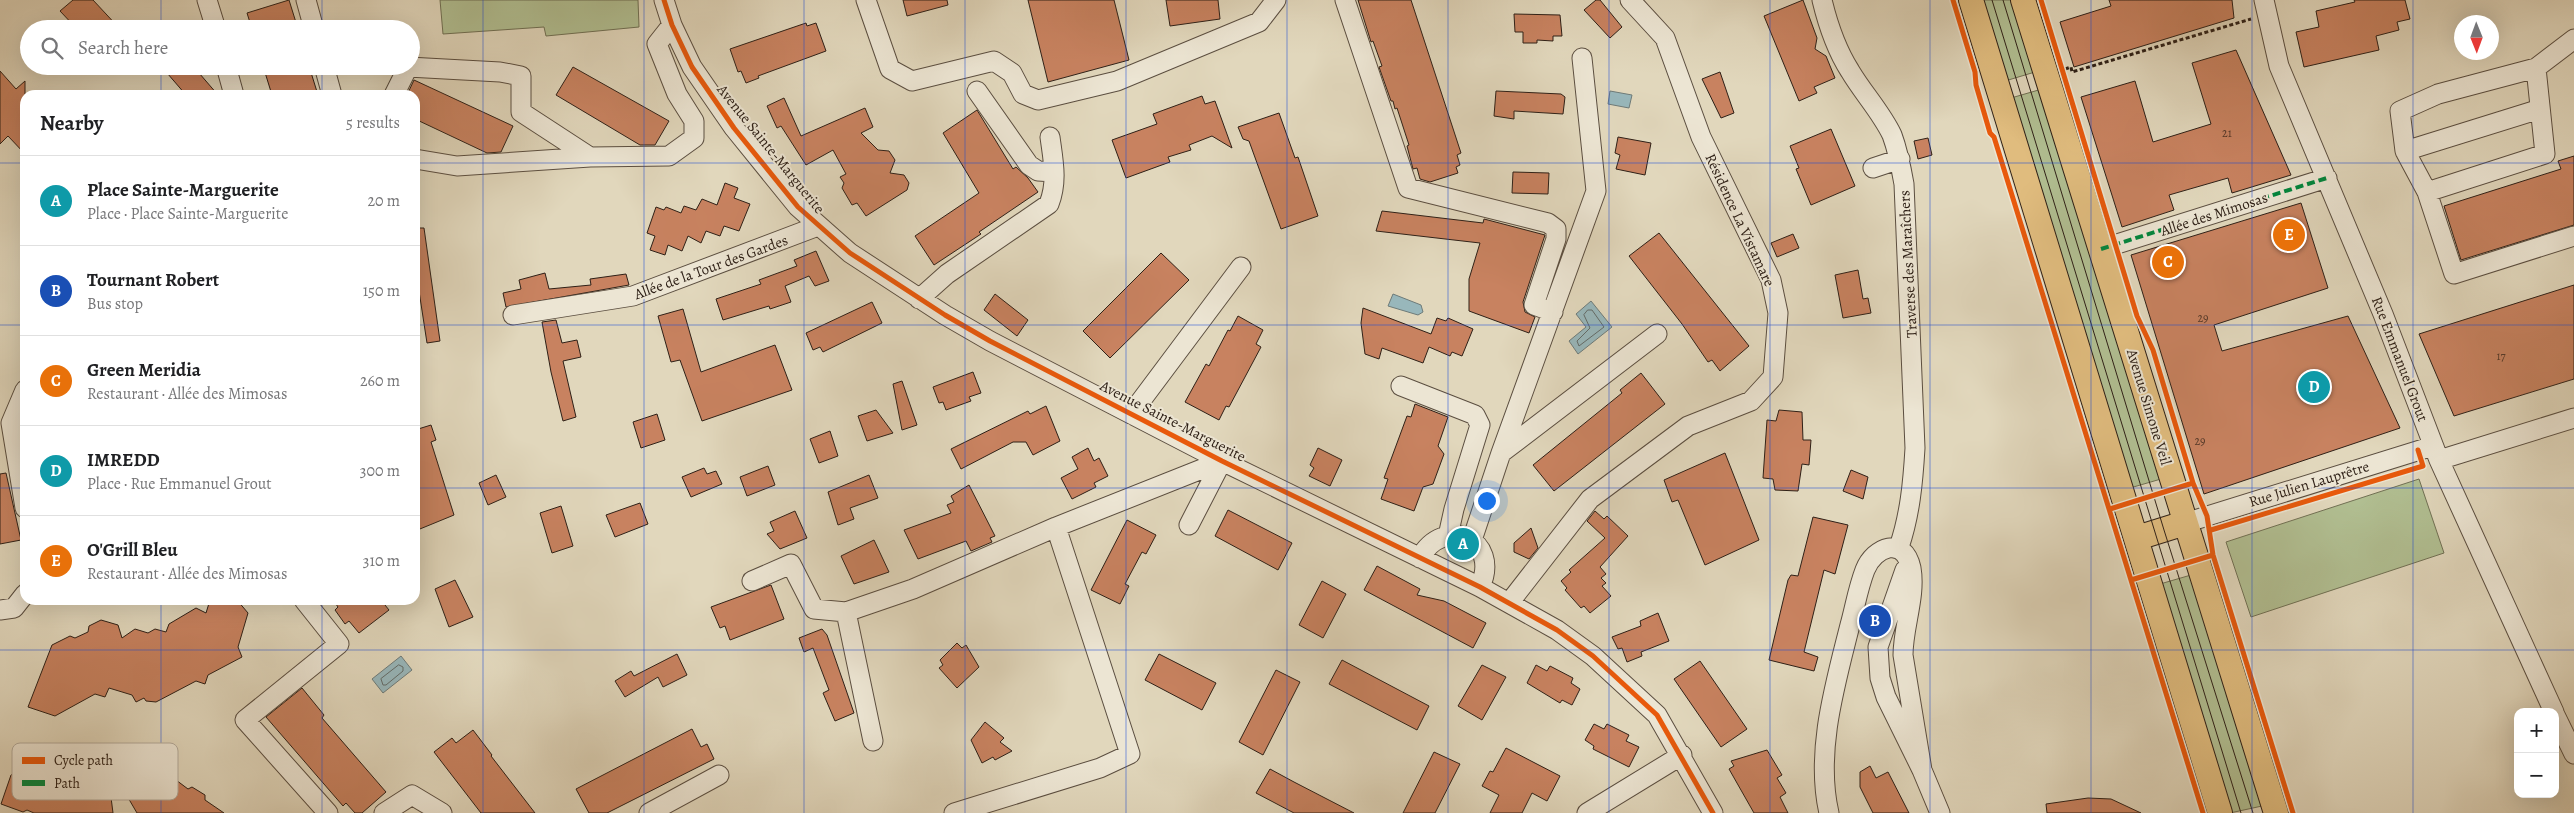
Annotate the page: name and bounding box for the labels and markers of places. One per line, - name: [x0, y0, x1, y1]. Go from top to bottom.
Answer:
- pin: E: [2273, 216, 2305, 254]
- pin: C: [2152, 243, 2184, 281]
- pin: D: [2298, 368, 2330, 406]
- pin: A: [1447, 525, 1479, 563]
- pin: B: [1859, 602, 1891, 640]

